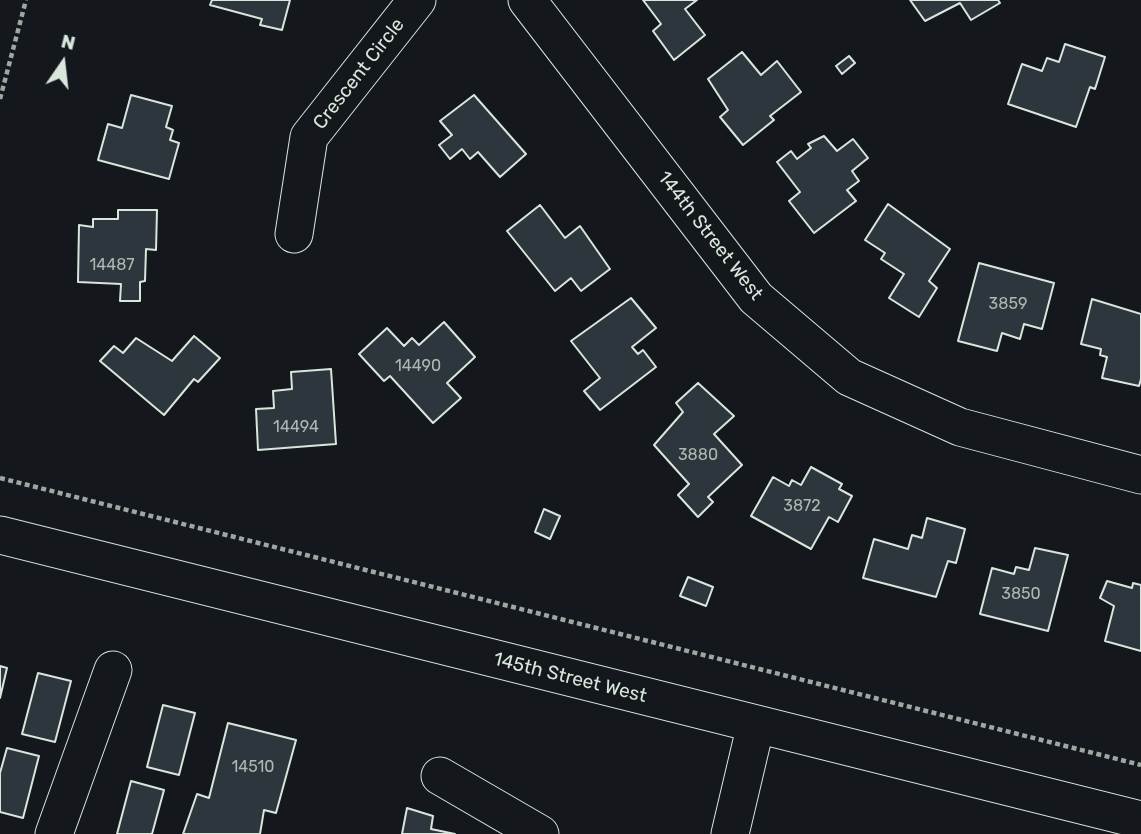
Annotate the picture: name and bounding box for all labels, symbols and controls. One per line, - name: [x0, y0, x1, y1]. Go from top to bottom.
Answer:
- street label: Crescent Circle: [309, 14, 409, 134]
- north arrow: [28, 28, 98, 98]
- text: N: [59, 29, 78, 55]
- street label: 144th Street West: [653, 167, 767, 305]
- house number: 14487: [89, 255, 135, 275]
- house number: 3859: [989, 294, 1027, 314]
- house number: 14490: [395, 356, 441, 376]
- house number: 14494: [273, 417, 319, 437]
- house number: 3880: [678, 445, 718, 465]
- house number: 3872: [783, 496, 821, 516]
- house number: 3850: [1001, 584, 1041, 604]
- street label: 145th Street West: [491, 648, 649, 708]
- house number: 14510: [231, 757, 275, 777]

